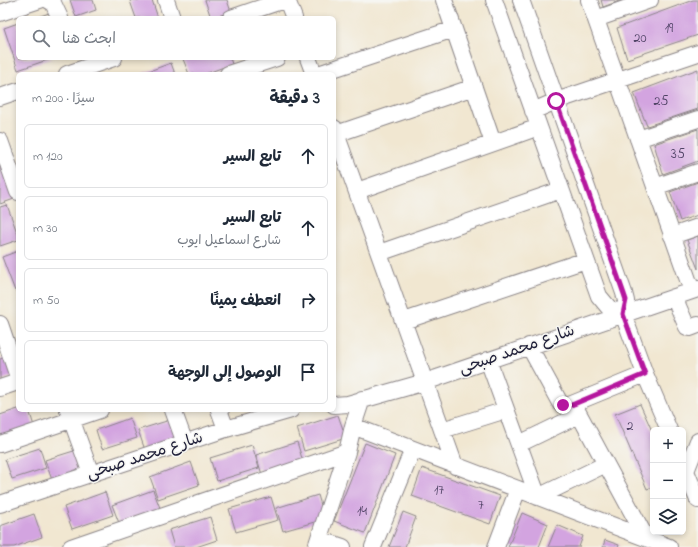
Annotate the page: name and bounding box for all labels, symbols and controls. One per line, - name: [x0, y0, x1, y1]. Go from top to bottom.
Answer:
- search box: [16, 16, 336, 60]
- house number: 19: [665, 18, 674, 39]
- icon: search: [30, 27, 52, 49]
- text: ابحث هنا: [62, 28, 116, 50]
- house number: 20: [633, 28, 647, 49]
- text: 3 دقيقة: [270, 86, 320, 111]
- text: سيرًا · 200 m: [32, 89, 95, 108]
- house number: 25: [654, 91, 668, 112]
- route start: [547, 92, 565, 110]
- house number: 35: [671, 144, 685, 165]
- icon: ahead: [297, 145, 319, 167]
- text: تابع السير: [224, 146, 281, 168]
- text: 120 m: [33, 147, 63, 166]
- text: تابع السير: [224, 207, 281, 229]
- icon: ahead: [297, 217, 319, 239]
- text: 30 m: [33, 219, 57, 238]
- text: شارع اسماعيل ايوب: [177, 231, 281, 250]
- icon: right: [297, 289, 319, 311]
- text: انعطف يمينًا: [210, 290, 281, 312]
- text: 50 m: [33, 291, 59, 310]
- street label: شارع محمد صبحى: [456, 319, 578, 381]
- icon: arrive: [297, 361, 319, 383]
- text: الوصول إلى الوجهة: [168, 362, 281, 384]
- route end: [554, 396, 572, 414]
- house number: 2: [627, 416, 634, 437]
- street label: شارع محمد صبحى: [84, 426, 206, 486]
- map controls: [650, 427, 686, 535]
- button: +: [650, 427, 686, 463]
- button: −: [650, 463, 686, 499]
- house number: 17: [434, 480, 444, 501]
- house number: 7: [478, 495, 484, 516]
- button: layers: [650, 499, 686, 535]
- house number: 14: [357, 501, 367, 522]

